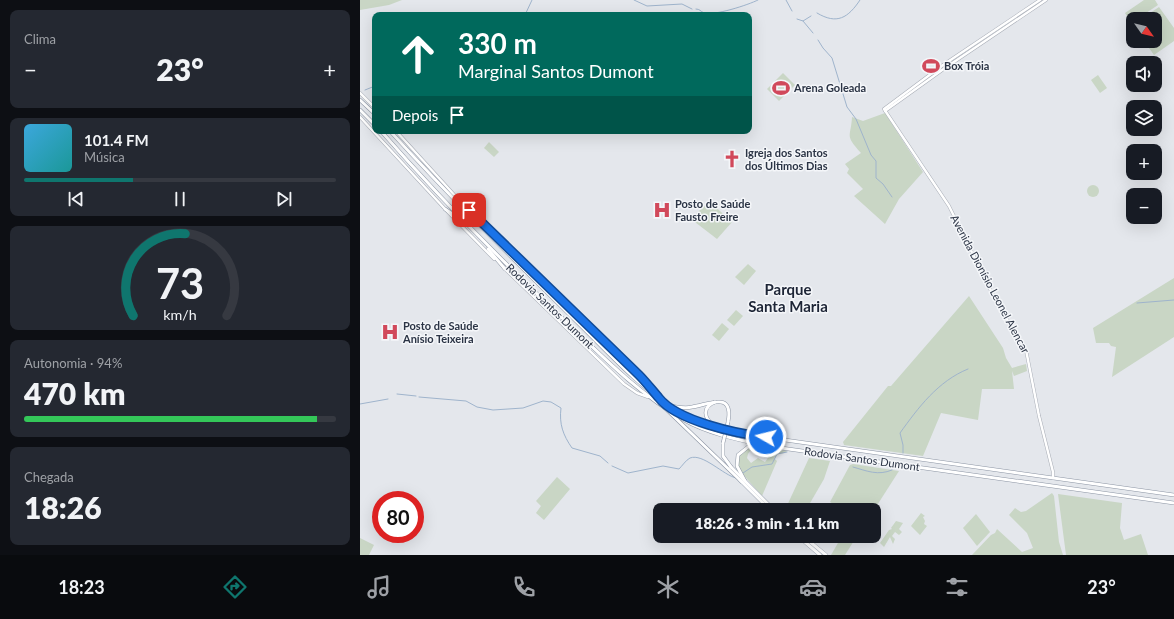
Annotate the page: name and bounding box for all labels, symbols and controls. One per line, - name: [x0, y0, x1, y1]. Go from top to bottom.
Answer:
- north arrow: [1126, 12, 1162, 48]
- map controls: [1126, 12, 1162, 224]
- text: 330 m: [458, 26, 537, 60]
- icon: ahead: [392, 28, 444, 80]
- text: Clima: [24, 31, 56, 47]
- text: 23°: [156, 51, 204, 87]
- text: −: [24, 56, 37, 83]
- text: +: [323, 56, 336, 83]
- sports icon: Box Tróia: [921, 56, 941, 76]
- button: sound: [1126, 56, 1162, 92]
- place label: Box Tróia: [944, 59, 989, 72]
- text: Marginal Santos Dumont: [458, 60, 654, 82]
- sports icon: Arena Goleada: [771, 78, 791, 98]
- place label: Arena Goleada: [793, 81, 866, 94]
- button: layers: [1126, 100, 1162, 136]
- icon: arrive: [446, 104, 468, 126]
- text: Depois: [392, 106, 438, 124]
- text: 101.4 FM: [84, 131, 149, 149]
- button: +: [1126, 144, 1162, 180]
- place label: Igreja dos Santos dos Últimos Dias: [745, 146, 828, 172]
- text: Música: [84, 149, 125, 165]
- church icon: Igreja dos Santos dos Últimos Dias: [722, 149, 742, 169]
- icon: previous: [65, 188, 87, 210]
- icon: pause: [169, 188, 191, 210]
- icon: next: [273, 188, 295, 210]
- button: −: [1126, 188, 1162, 224]
- pin: [452, 193, 486, 227]
- place label: Posto de Saúde Fausto Freire: [675, 197, 751, 223]
- icon: arrive: [458, 199, 480, 221]
- hospital icon: Posto de Saúde Fausto Freire: [652, 200, 672, 220]
- street label: Avenida Dionísio Leonel Alencar: [948, 212, 1033, 355]
- text: 73: [156, 257, 204, 307]
- street label: Rodovia Santos Dumont: [504, 261, 597, 351]
- district label: Parque Santa Maria: [748, 280, 828, 315]
- text: km/h: [163, 305, 197, 322]
- place label: Posto de Saúde Anísio Teixeira: [402, 319, 479, 345]
- hospital icon: Posto de Saúde Anísio Teixeira: [380, 322, 400, 342]
- text: Autonomia · 94%: [24, 355, 122, 371]
- text: 470 km: [24, 375, 125, 411]
- position arrow: [745, 416, 787, 458]
- street label: Rodovia Santos Dumont: [803, 444, 921, 473]
- text: Chegada: [24, 469, 74, 485]
- text: 18:26: [24, 489, 102, 525]
- speed limit sign: 80: [372, 491, 424, 543]
- text: 18:26 · 3 min · 1.1 km: [695, 514, 839, 532]
- icon: directions: [221, 573, 249, 601]
- icon: music: [365, 573, 393, 601]
- icon: phone: [510, 573, 538, 601]
- icon: climate: [654, 573, 682, 601]
- icon: car: [799, 573, 827, 601]
- icon: filters: [943, 573, 971, 601]
- text: 18:23: [58, 576, 105, 598]
- text: 23°: [1087, 576, 1116, 598]

